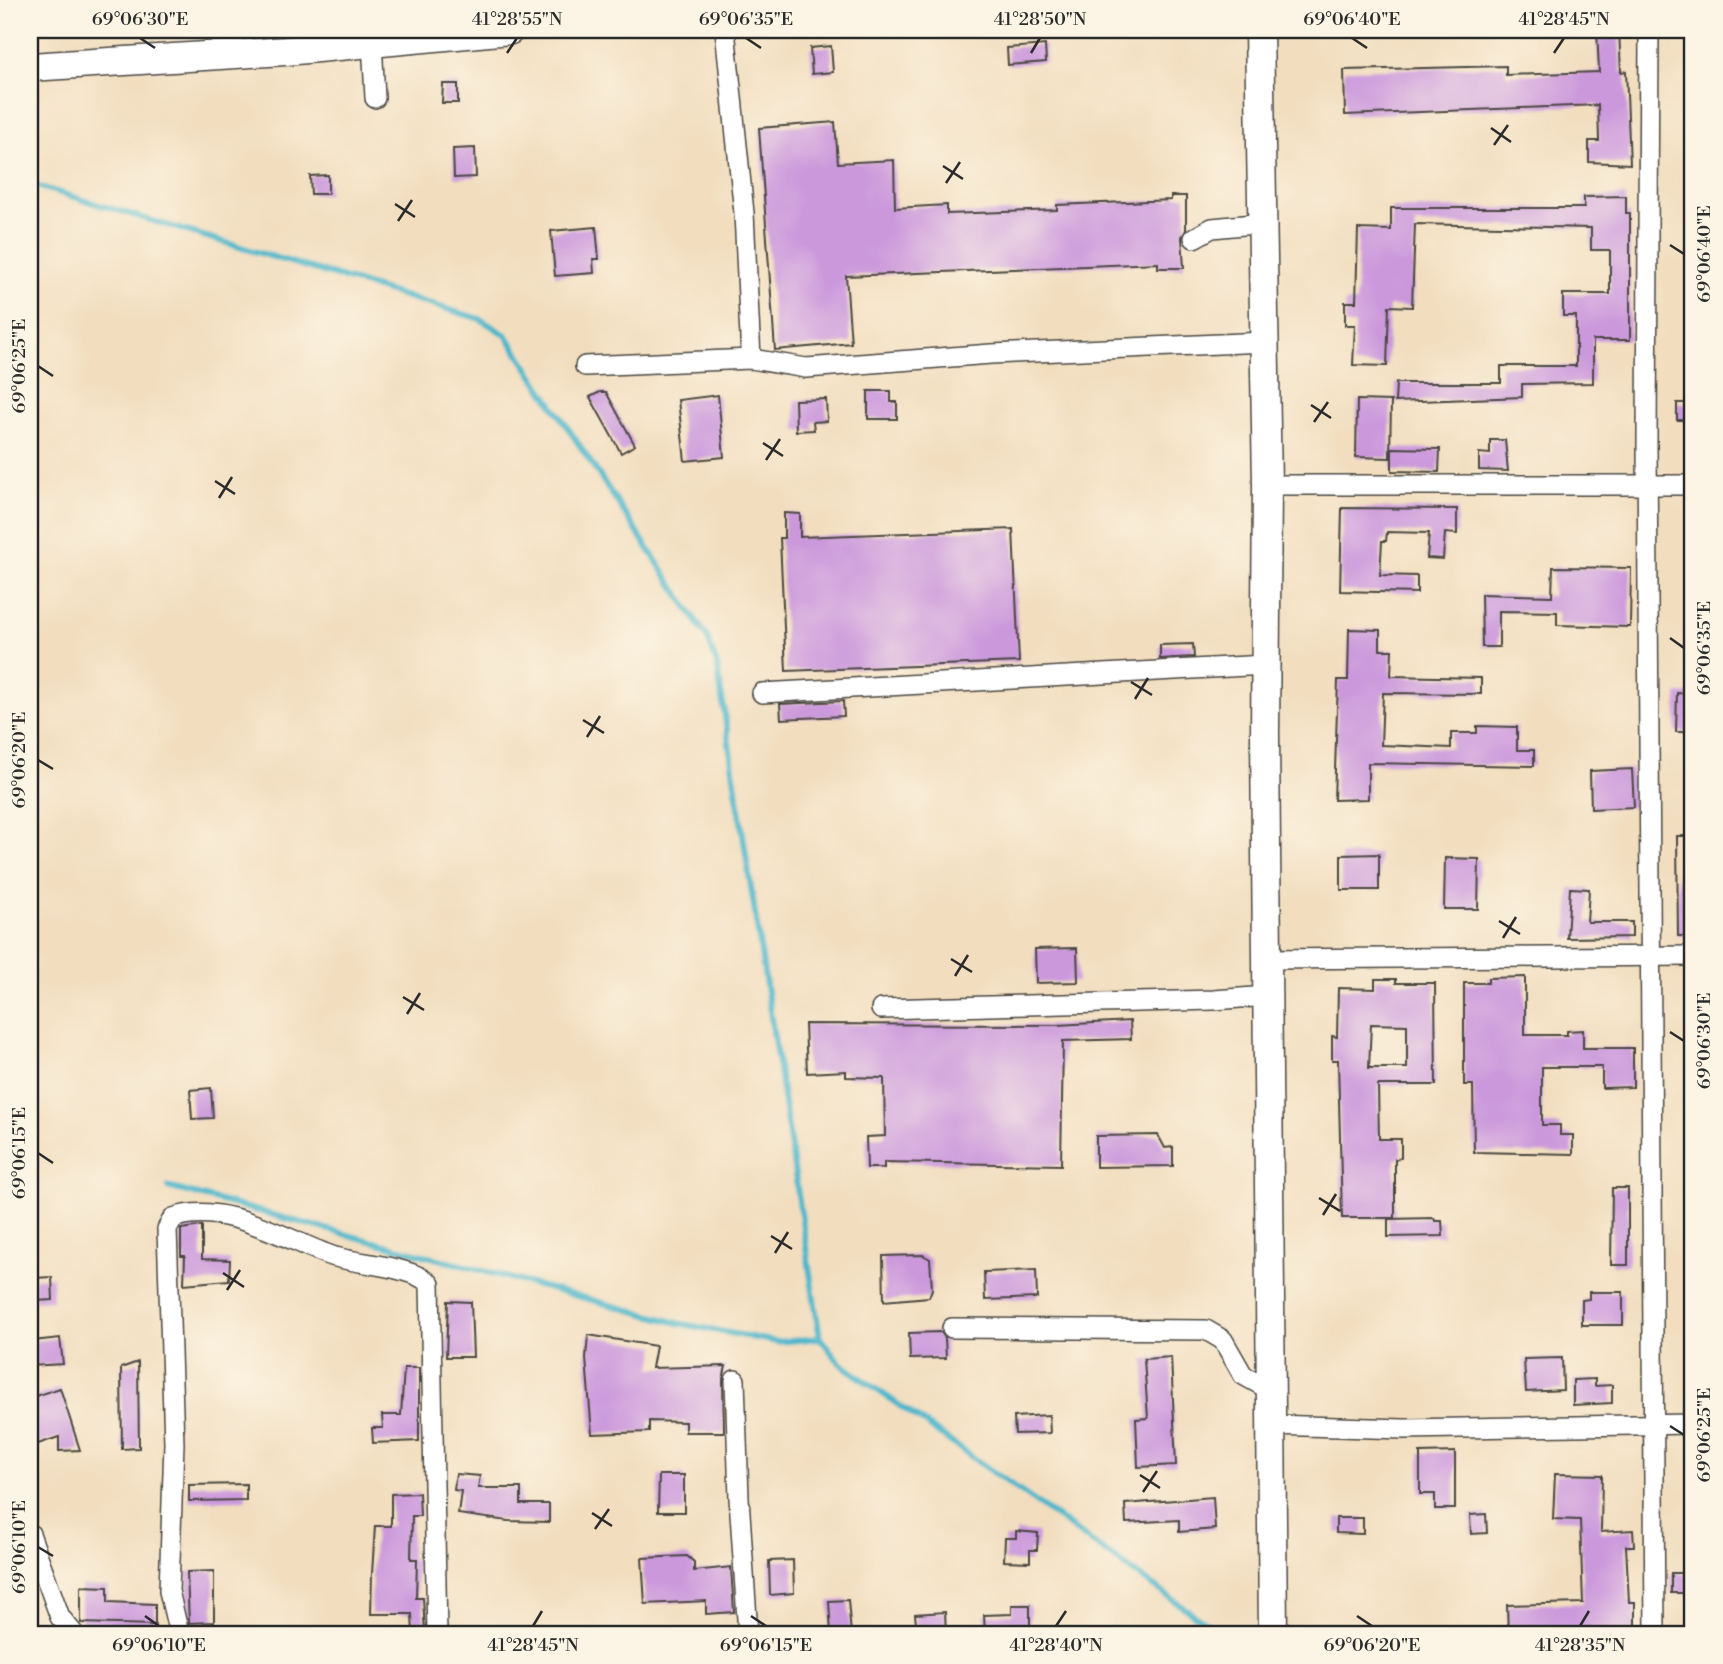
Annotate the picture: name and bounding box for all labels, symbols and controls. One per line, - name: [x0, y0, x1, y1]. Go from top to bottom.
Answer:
- text: 69°06'30"E: [92, 8, 188, 31]
- text: 41°28'55"N: [472, 8, 563, 31]
- text: 69°06'35"E: [699, 8, 793, 31]
- text: 41°28'50"N: [994, 8, 1087, 31]
- text: 69°06'40"E: [1303, 8, 1401, 31]
- text: 41°28'45"N: [1518, 8, 1610, 31]
- text: 69°06'40"E: [1693, 205, 1716, 303]
- text: 69°06'25"E: [8, 319, 31, 413]
- text: 69°06'35"E: [1693, 601, 1716, 695]
- text: 69°06'20"E: [8, 712, 31, 808]
- text: 69°06'30"E: [1693, 993, 1716, 1089]
- text: 69°06'15"E: [8, 1107, 31, 1199]
- text: 69°06'25"E: [1693, 1388, 1716, 1482]
- text: 69°06'10"E: [8, 1500, 31, 1594]
- text: 69°06'10"E: [112, 1634, 206, 1657]
- text: 41°28'45"N: [487, 1634, 579, 1657]
- text: 69°06'15"E: [720, 1634, 812, 1657]
- text: 41°28'40"N: [1009, 1634, 1103, 1657]
- text: 69°06'20"E: [1324, 1634, 1420, 1657]
- text: 41°28'35"N: [1535, 1634, 1626, 1657]

